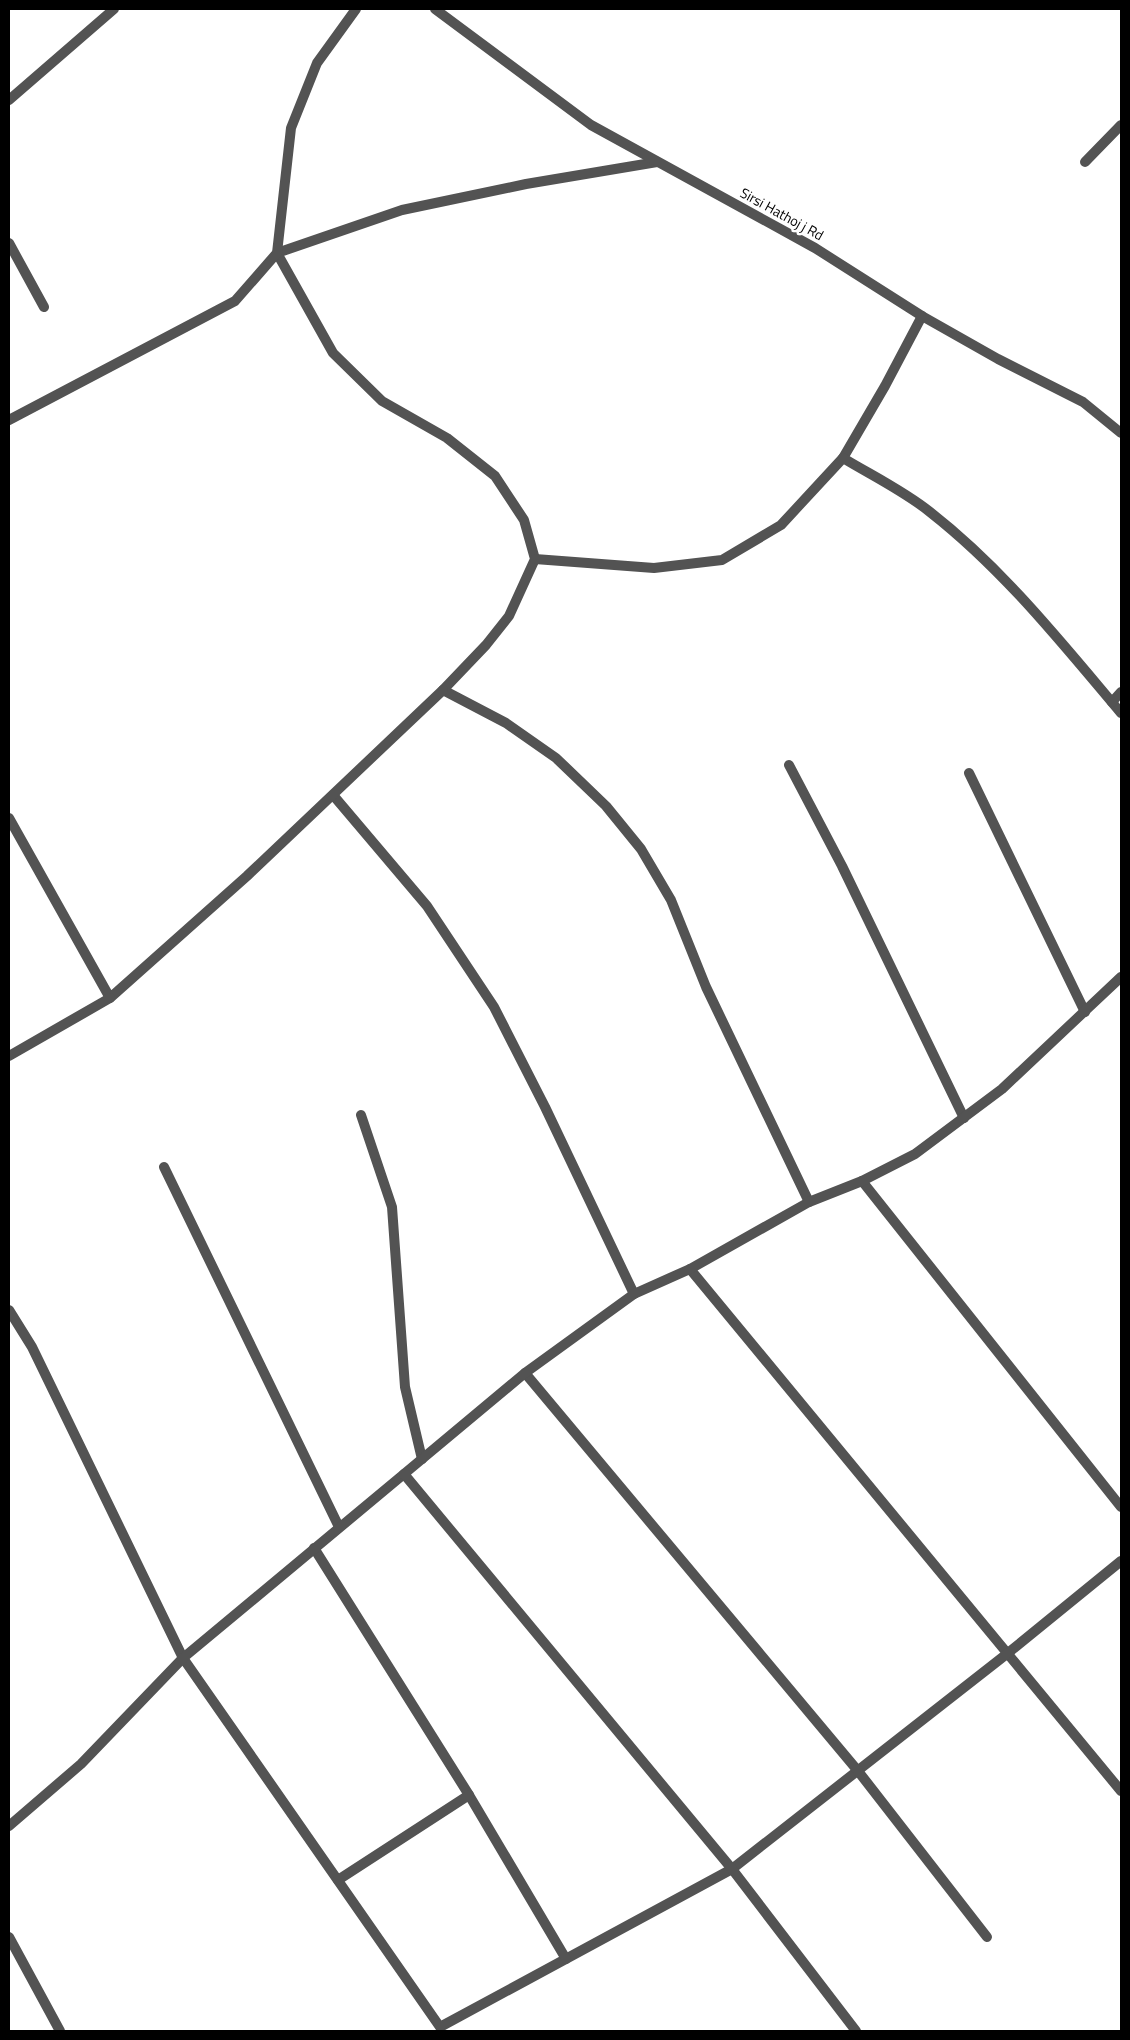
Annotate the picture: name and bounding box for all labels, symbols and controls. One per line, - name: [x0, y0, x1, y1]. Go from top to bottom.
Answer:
- street label: Sirsi Hathoj j Rd: [737, 182, 828, 245]

